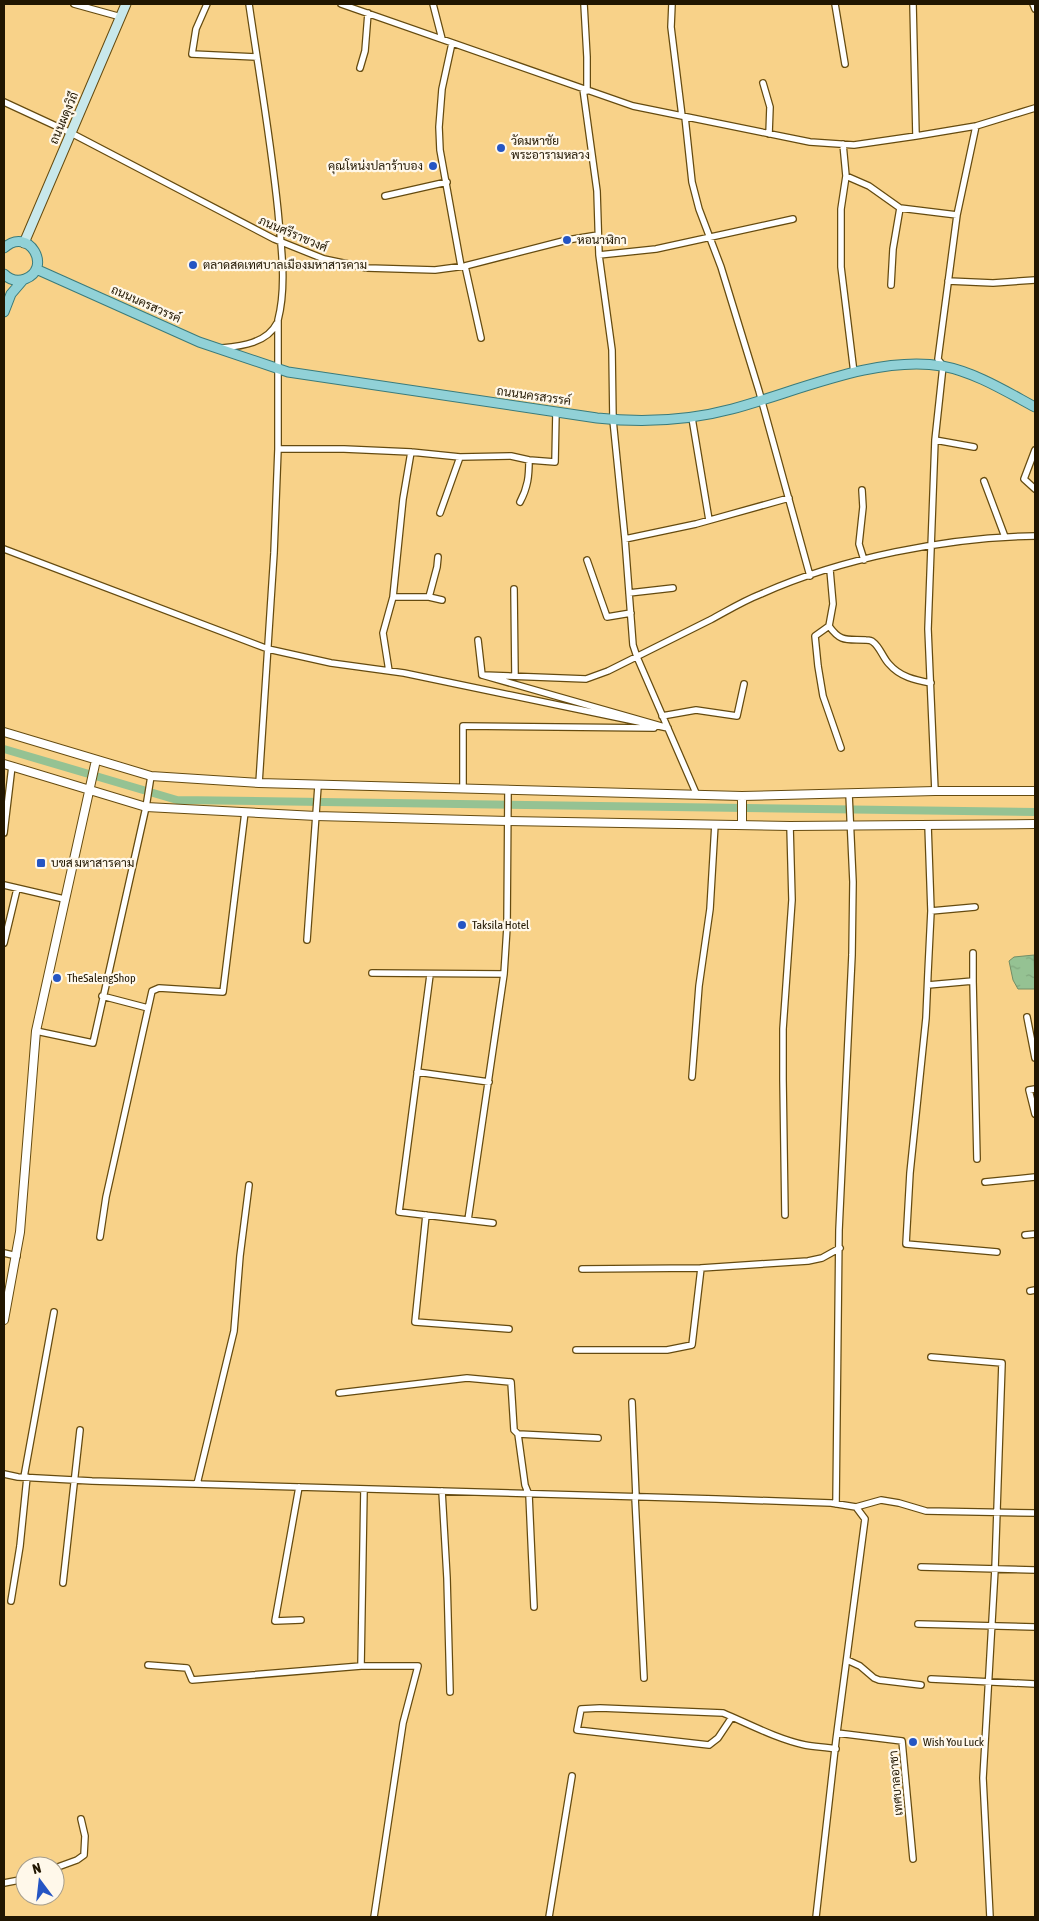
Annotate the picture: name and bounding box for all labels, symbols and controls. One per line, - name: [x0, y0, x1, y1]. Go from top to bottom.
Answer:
- street label: ถนนผดุงวิถี: [46, 89, 83, 147]
- place label: วัดมหาชัย พระอารามหลวง: [511, 134, 590, 162]
- marker: วัดมหาชัย พระอารามหลวง: [495, 142, 507, 154]
- place label: คุณโหน่งปลาร้าบอง: [328, 158, 423, 175]
- marker: คุณโหน่งปลาร้าบอง: [427, 160, 439, 172]
- street label: ภนนศรีราชวงศ์: [256, 212, 330, 255]
- place label: หอนาฬิกา: [577, 233, 627, 247]
- marker: หอนาฬิกา: [561, 234, 573, 246]
- place label: ตลาดสดเทศบาลเมืองมหาสารคาม: [203, 258, 367, 272]
- marker: ตลาดสดเทศบาลเมืองมหาสารคาม: [187, 259, 199, 271]
- street label: ถนนนครสวรรค์: [109, 281, 183, 326]
- street label: ถนนนครสวรรค์: [496, 383, 572, 408]
- place label: บขส มหาสารคาม: [51, 856, 134, 870]
- marker: บขส มหาสารคาม: [35, 857, 47, 869]
- place label: Taksila Hotel: [472, 918, 530, 932]
- marker: Taksila Hotel: [456, 919, 468, 931]
- place label: TheSalengShop: [67, 971, 136, 985]
- marker: TheSalengShop: [51, 972, 63, 984]
- place label: Wish You Luck: [923, 1735, 985, 1749]
- marker: Wish You Luck: [907, 1736, 919, 1748]
- street label: เทศบาลอาชา: [886, 1750, 906, 1816]
- north arrow: [15, 1856, 65, 1906]
- text: N: [31, 1860, 43, 1877]

